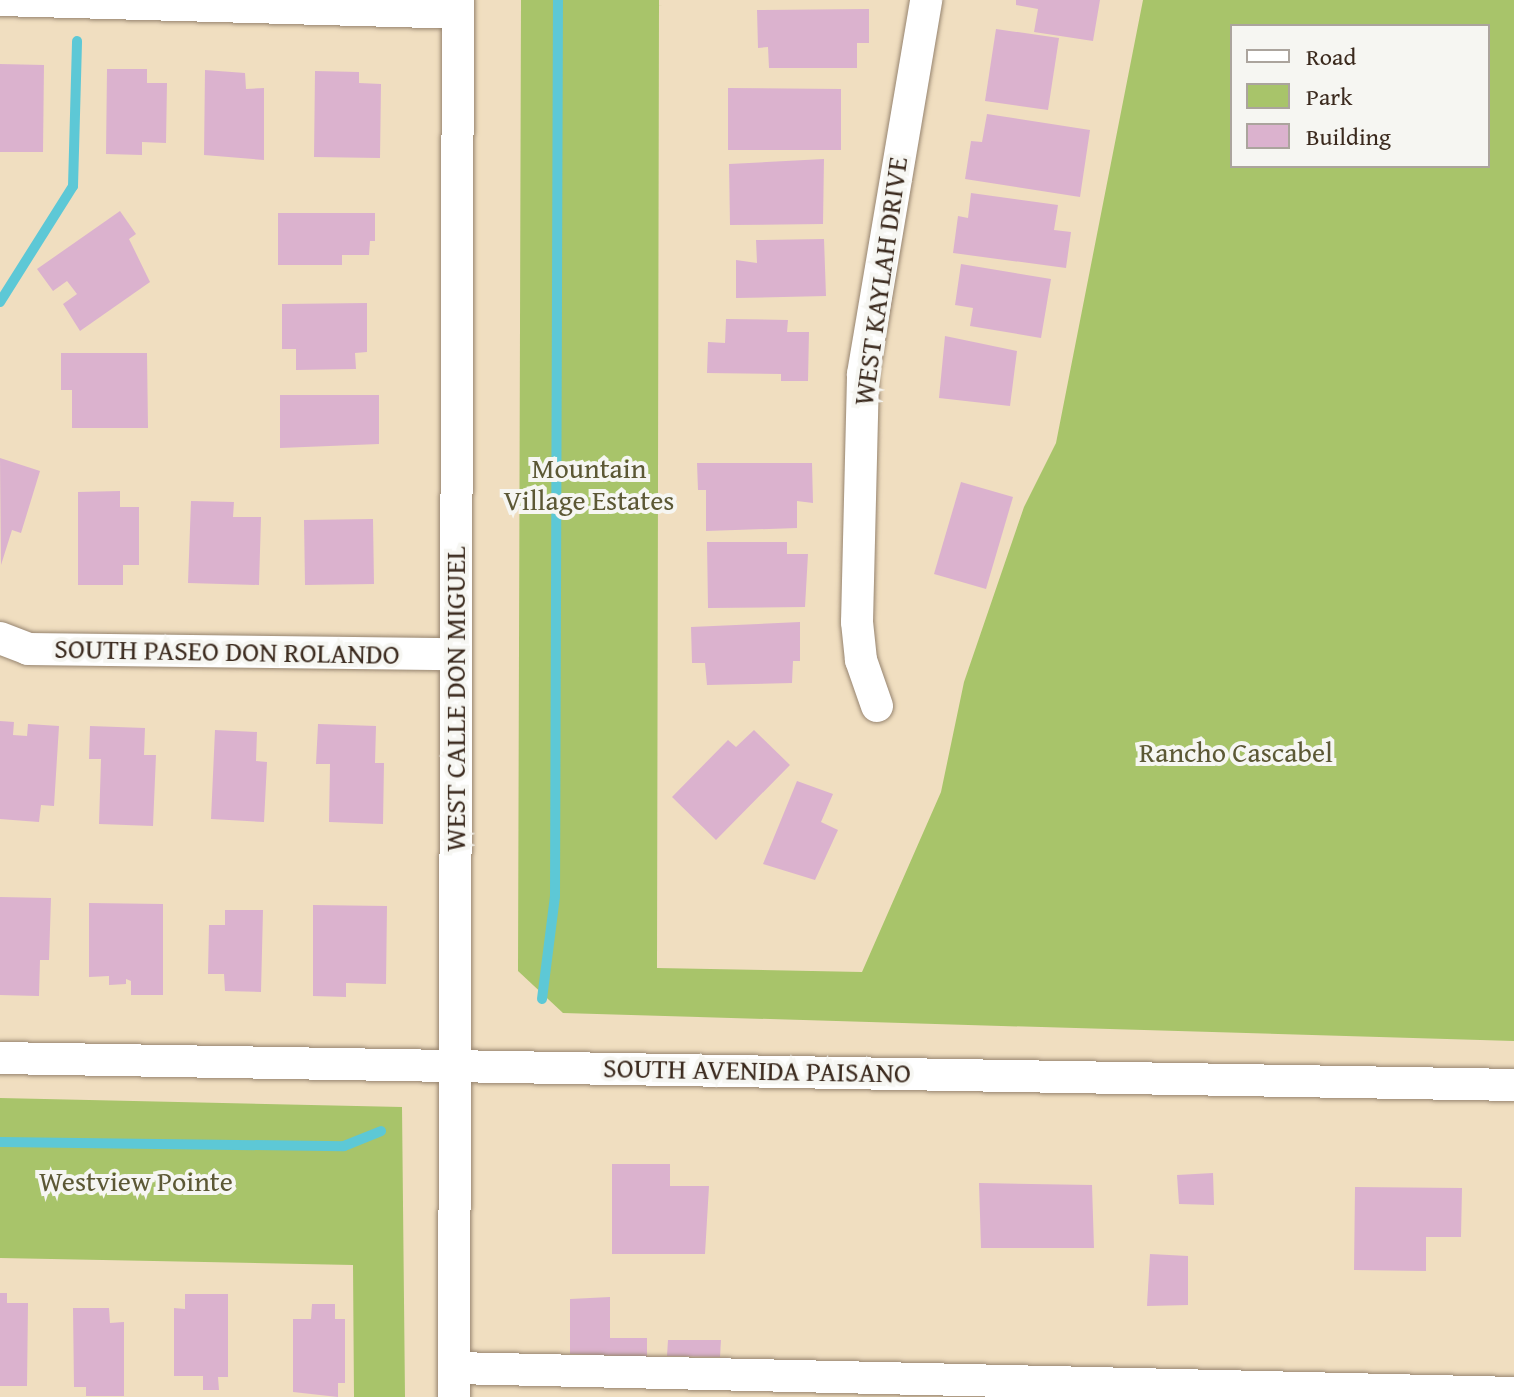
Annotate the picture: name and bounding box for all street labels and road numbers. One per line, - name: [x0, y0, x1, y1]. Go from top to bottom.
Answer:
- street label: WEST KAYLAH DRIVE: [846, 154, 914, 408]
- street label: WEST CALLE DON MIGUEL: [438, 546, 472, 852]
- street label: SOUTH PASEO DON ROLANDO: [54, 631, 400, 671]
- street label: SOUTH AVENIDA PAISANO: [603, 1051, 911, 1089]

